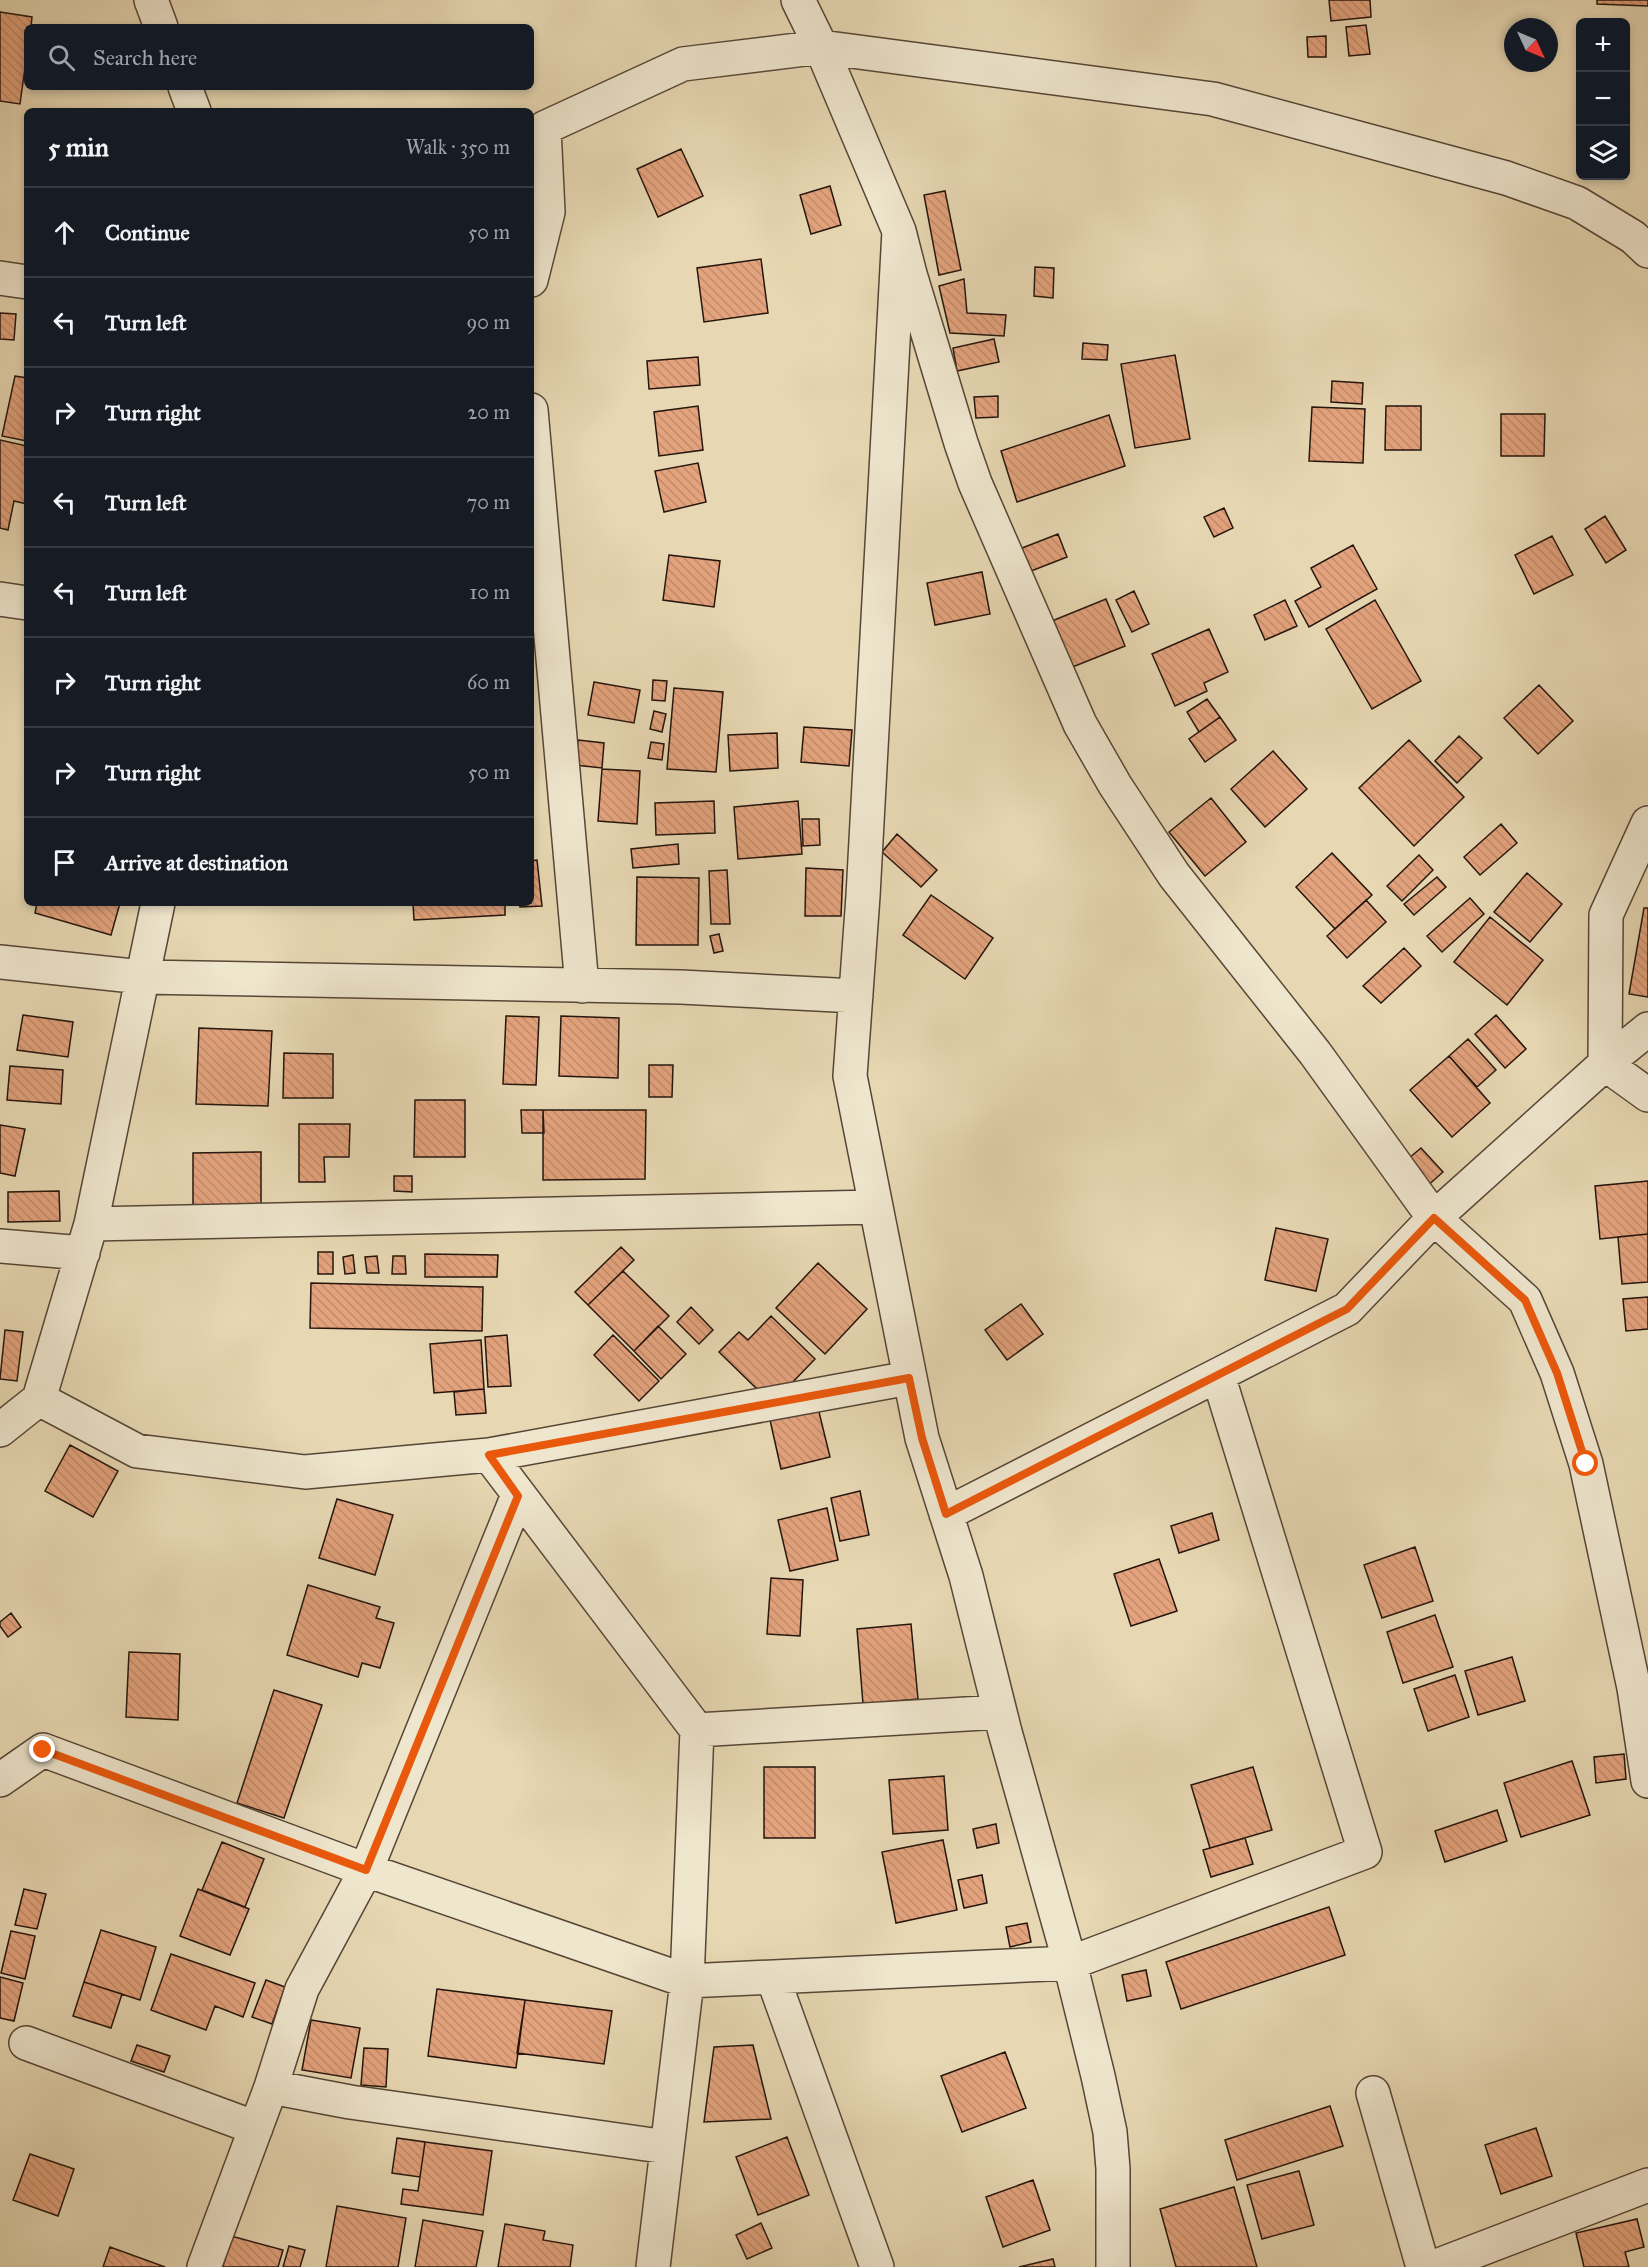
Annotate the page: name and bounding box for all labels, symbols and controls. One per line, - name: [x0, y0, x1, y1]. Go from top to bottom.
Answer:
- north arrow: [1504, 18, 1558, 72]
- map controls: [1576, 18, 1630, 180]
- button: +: [1576, 18, 1630, 72]
- search box: [24, 24, 534, 90]
- icon: search: [45, 41, 78, 74]
- text: Search here: [93, 44, 197, 71]
- button: −: [1576, 72, 1630, 126]
- button: layers: [1576, 126, 1630, 180]
- text: 5 min: [48, 131, 109, 163]
- text: Walk · 350 m: [406, 135, 510, 159]
- icon: ahead: [48, 216, 81, 249]
- text: Continue: [105, 219, 190, 246]
- text: 50 m: [468, 220, 510, 244]
- icon: left: [48, 306, 81, 339]
- text: Turn left: [105, 309, 187, 336]
- text: 90 m: [467, 310, 510, 334]
- icon: right: [48, 396, 81, 429]
- text: Turn right: [105, 399, 201, 426]
- text: 20 m: [467, 400, 510, 424]
- icon: left: [48, 486, 81, 519]
- text: Turn left: [105, 489, 187, 516]
- text: 70 m: [467, 490, 510, 514]
- icon: left: [48, 576, 81, 609]
- text: Turn left: [105, 579, 187, 606]
- text: 10 m: [469, 580, 510, 604]
- icon: right: [48, 666, 81, 699]
- text: Turn right: [105, 669, 201, 696]
- text: 60 m: [467, 670, 510, 694]
- icon: right: [48, 756, 81, 789]
- text: Turn right: [105, 759, 201, 786]
- text: 50 m: [468, 760, 510, 784]
- icon: arrive: [48, 846, 81, 879]
- text: Arrive at destination: [105, 849, 288, 876]
- route start: [1572, 1450, 1598, 1476]
- route end: [29, 1736, 55, 1762]

